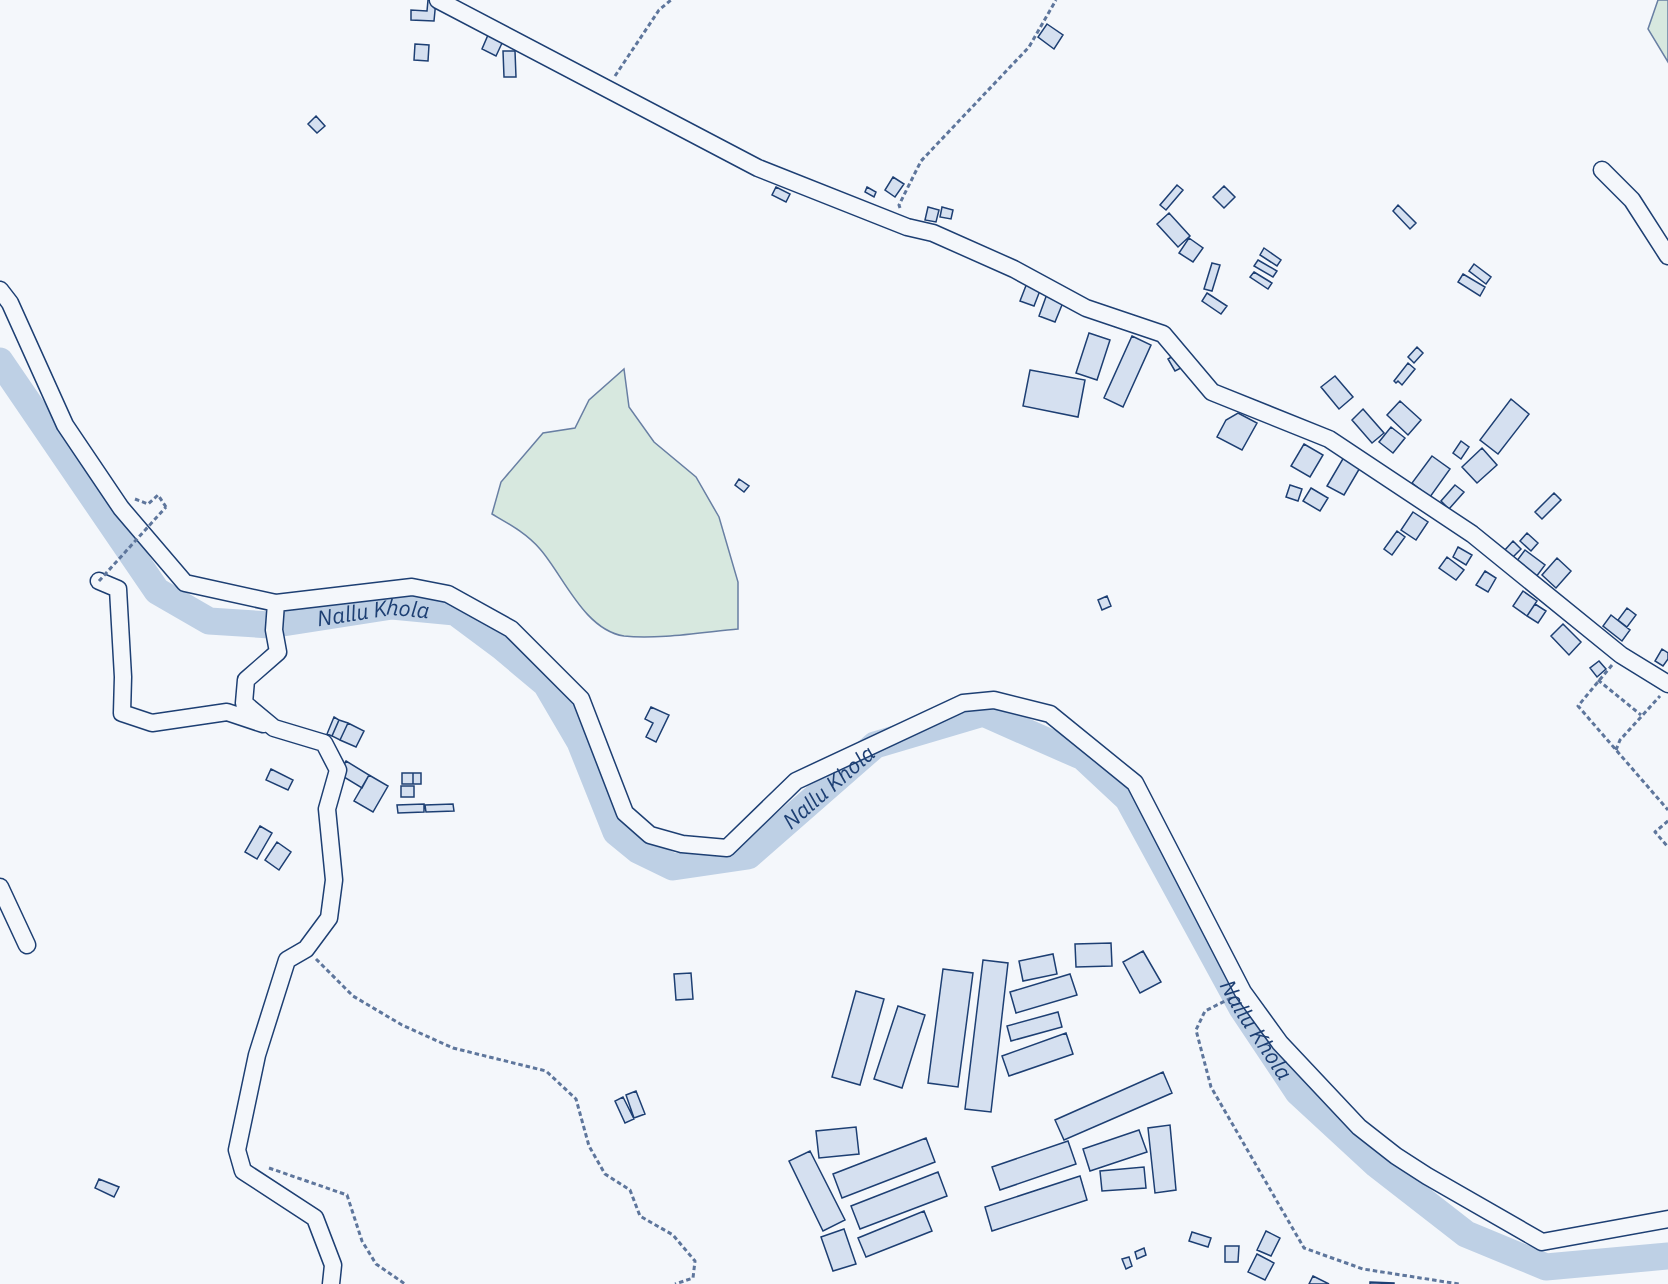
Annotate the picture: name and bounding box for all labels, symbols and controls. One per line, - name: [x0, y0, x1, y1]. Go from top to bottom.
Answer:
- water label: Nallu Khola: [315, 591, 431, 632]
- water label: Nallu Khola: [776, 738, 880, 834]
- water label: Nallu Khola: [1215, 974, 1300, 1085]

